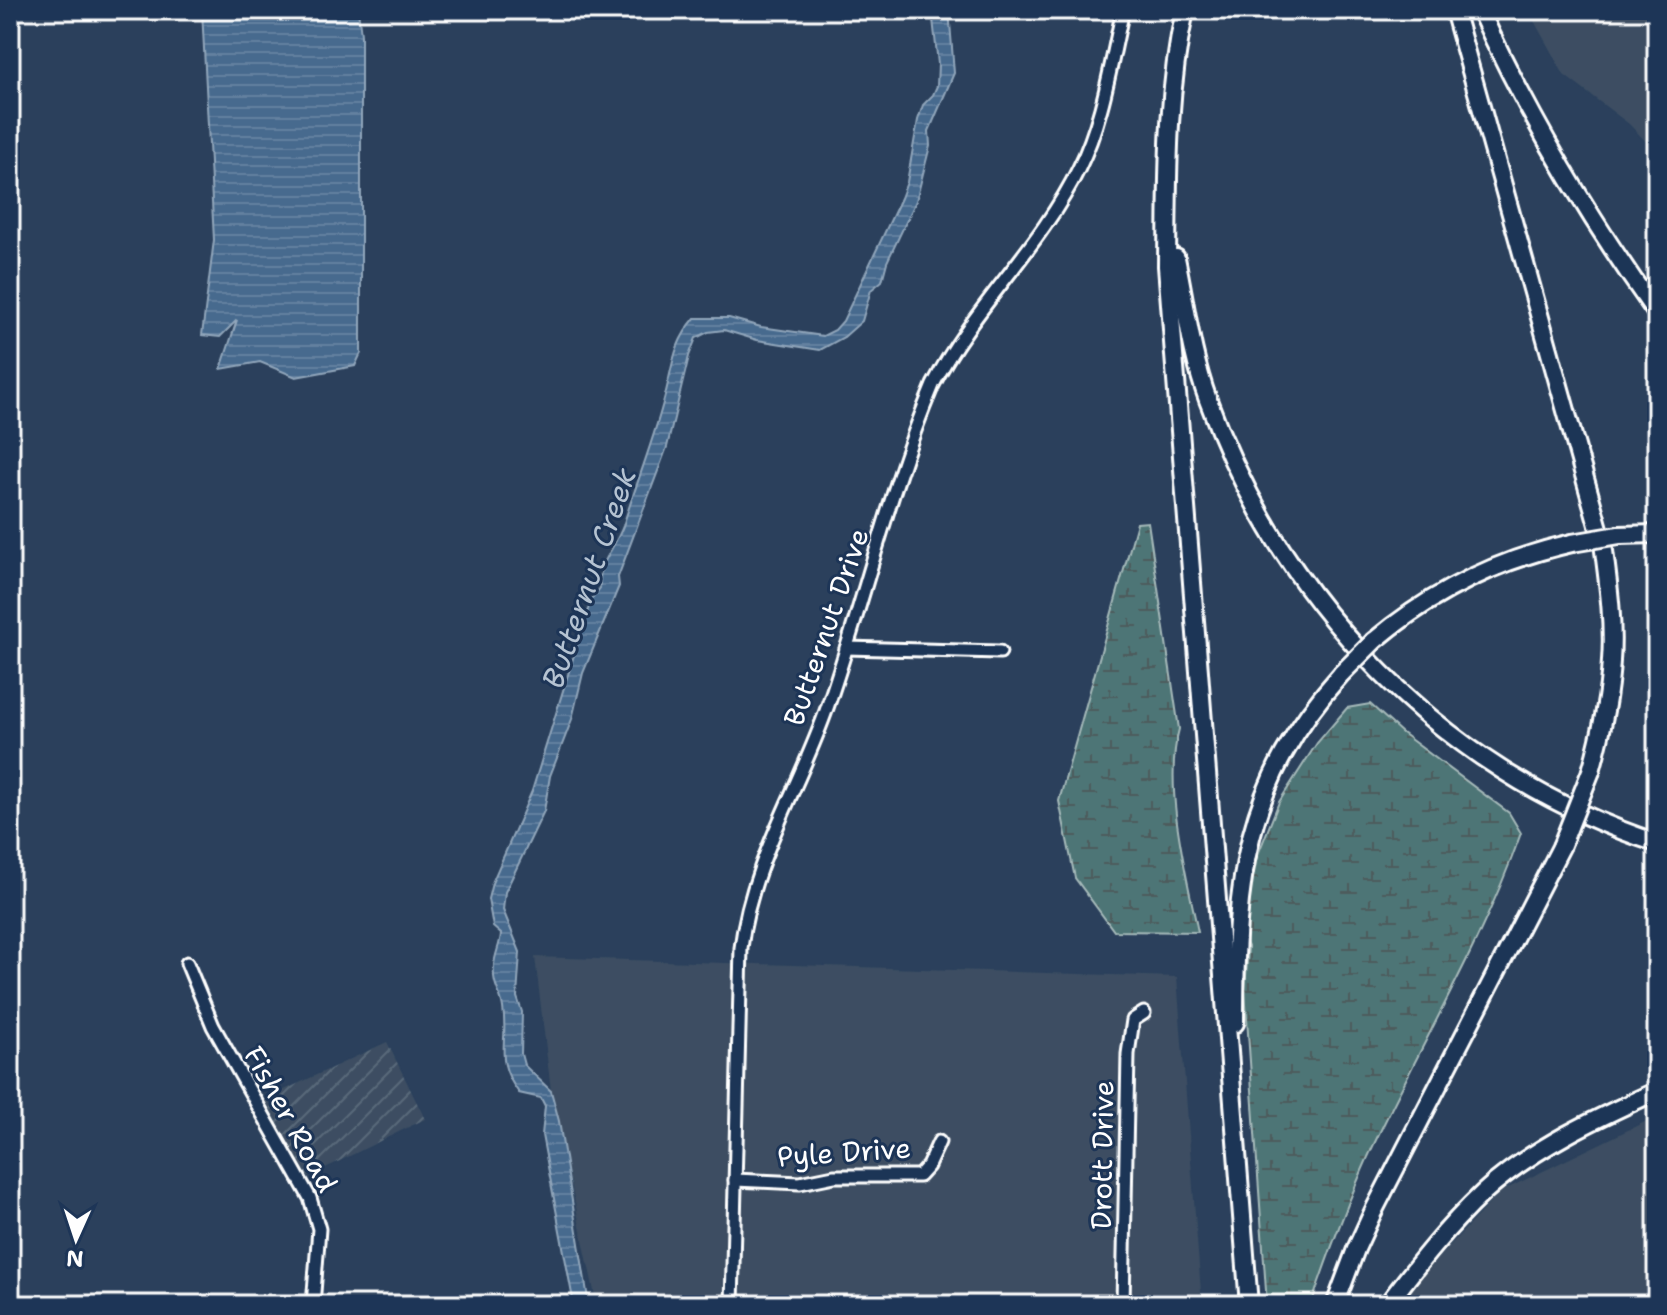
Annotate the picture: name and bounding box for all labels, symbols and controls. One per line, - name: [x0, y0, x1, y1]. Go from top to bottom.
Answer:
- water label: Butternut Creek: [532, 462, 646, 694]
- street label: Butternut Drive: [774, 523, 878, 731]
- street label: Fisher Road: [235, 1039, 347, 1199]
- street label: Drott Drive: [1082, 1080, 1122, 1230]
- street label: Pyle Drive: [776, 1128, 912, 1176]
- north arrow: [36, 1199, 116, 1279]
- text: N: [66, 1244, 84, 1273]

